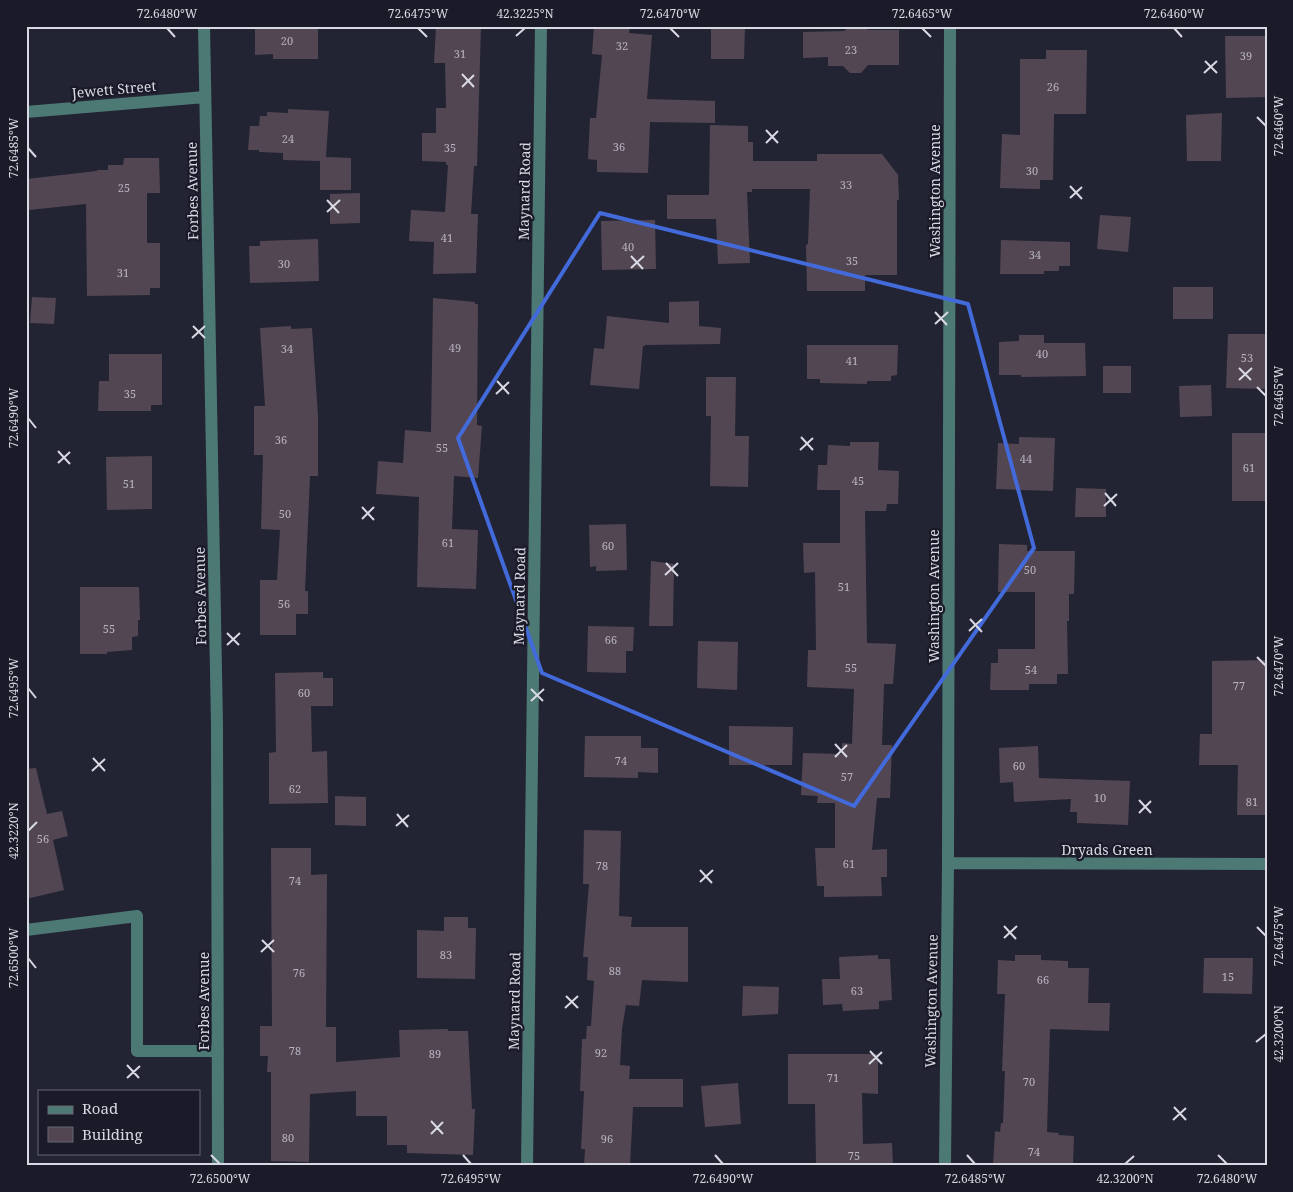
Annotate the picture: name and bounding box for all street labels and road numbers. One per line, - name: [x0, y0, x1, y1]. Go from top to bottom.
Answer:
- street label: Jewett Street: [70, 76, 157, 102]
- street label: Washington Avenue: [925, 124, 944, 258]
- street label: Maynard Road: [514, 141, 534, 240]
- street label: Forbes Avenue: [182, 142, 202, 240]
- street label: Washington Avenue: [924, 529, 943, 663]
- street label: Maynard Road: [509, 546, 529, 645]
- street label: Forbes Avenue: [190, 547, 210, 645]
- street label: Dryads Green: [1061, 840, 1153, 859]
- street label: Washington Avenue: [920, 934, 942, 1068]
- street label: Maynard Road: [504, 951, 524, 1050]
- street label: Forbes Avenue: [194, 952, 213, 1050]

